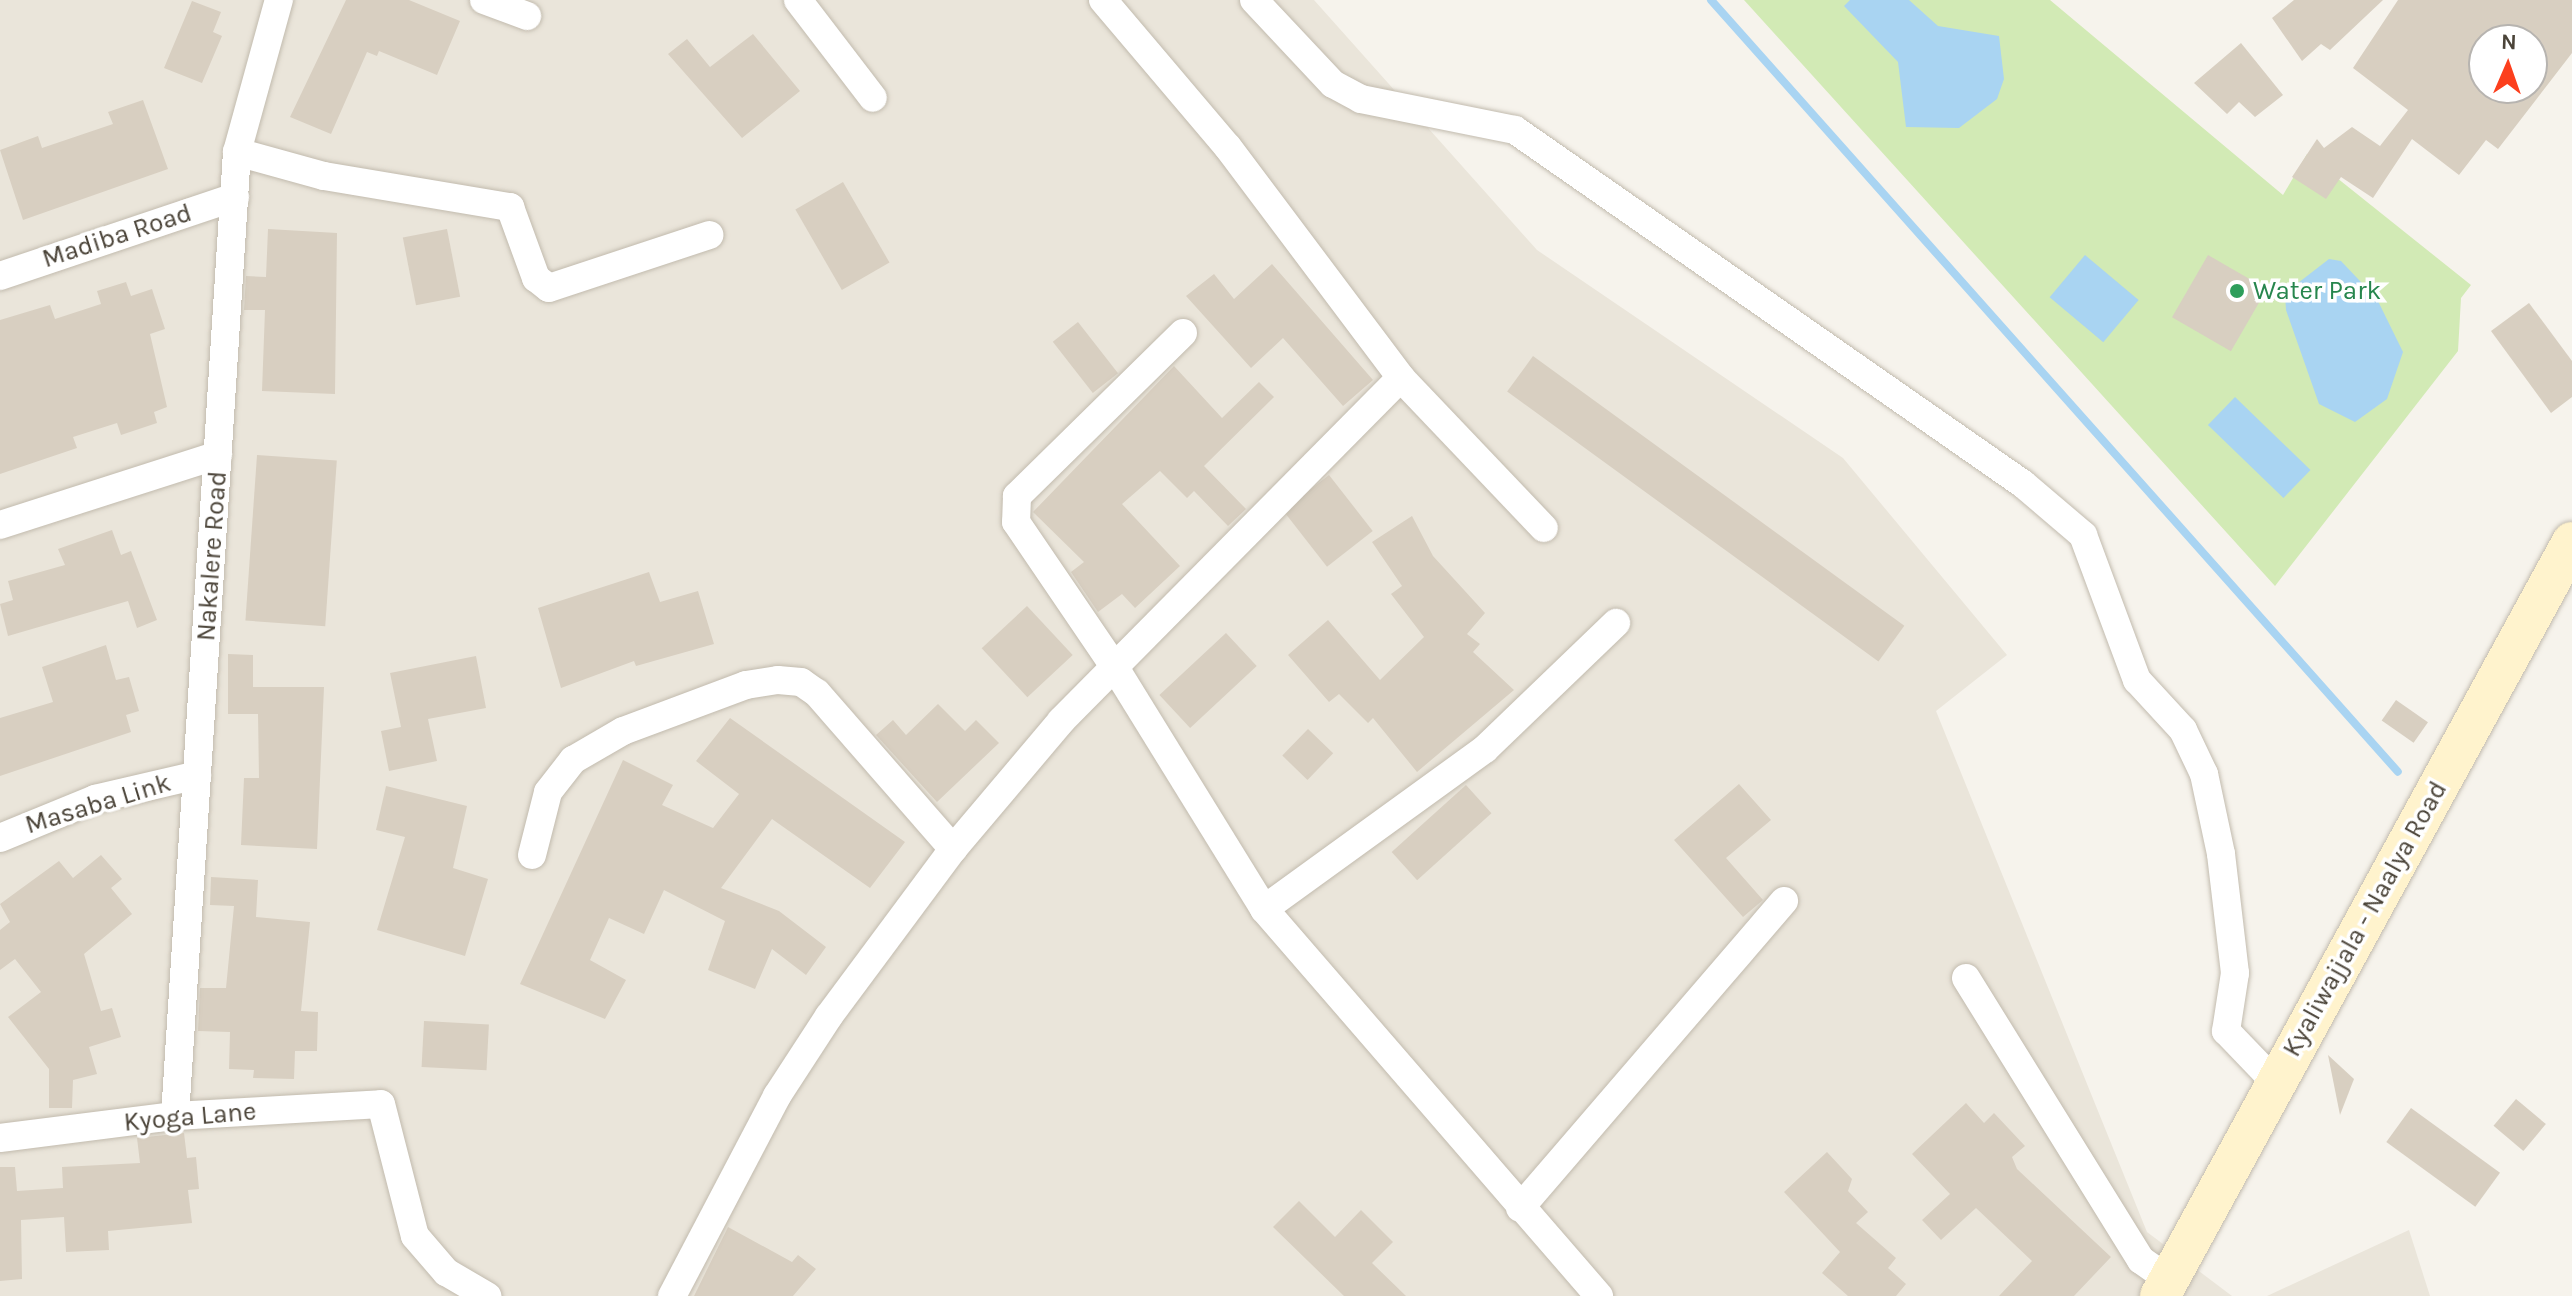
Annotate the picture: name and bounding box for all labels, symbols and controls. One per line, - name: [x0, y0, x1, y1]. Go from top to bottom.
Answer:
- north arrow: [2468, 24, 2548, 104]
- text: N: [2500, 29, 2517, 55]
- street label: Madiba Road: [38, 197, 196, 275]
- place label: Water Park: [2253, 275, 2381, 307]
- marker: Water Park: [2228, 282, 2246, 300]
- street label: Nakalere Road: [190, 470, 234, 642]
- street label: Masaba Link: [22, 767, 174, 841]
- street label: Kyaliwajjala - Naalya Road: [2276, 776, 2454, 1062]
- street label: Kyoga Lane: [123, 1096, 257, 1138]

